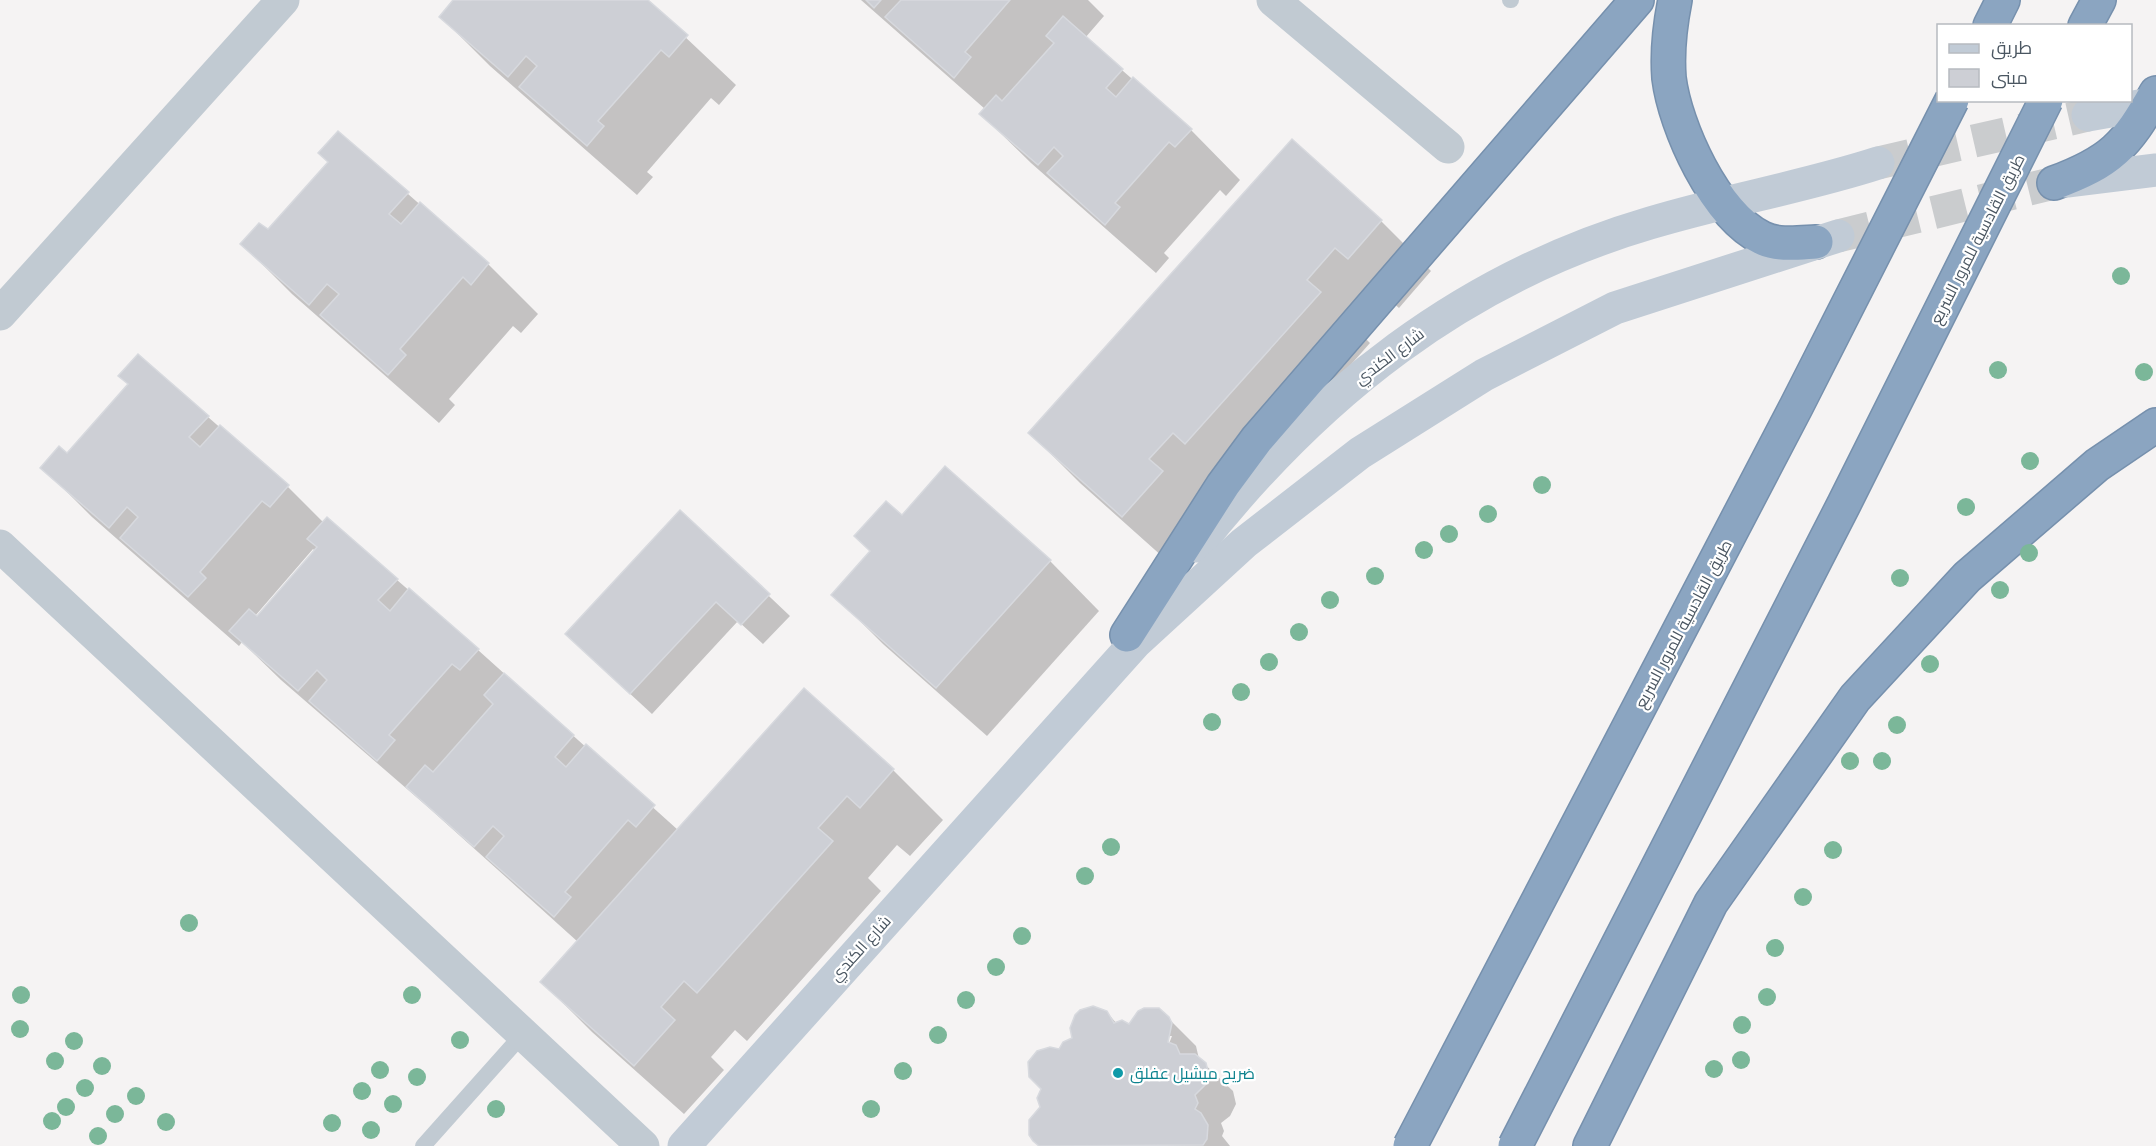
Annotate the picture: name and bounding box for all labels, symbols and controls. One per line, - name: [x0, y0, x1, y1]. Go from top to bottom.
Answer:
- legend: [1937, 24, 2132, 102]
- text: طريق: [1991, 35, 2032, 60]
- text: مبنى: [1991, 65, 2028, 89]
- street label: طريق القادسية للمرور السريع: [1925, 150, 2030, 328]
- street label: شارع الكندي: [1350, 323, 1430, 392]
- street label: طريق القادسية للمرور السريع: [1629, 536, 1738, 713]
- street label: شارع الكندي: [824, 910, 898, 988]
- place label: ضريح ميشيل عفلق: [1130, 1062, 1255, 1085]
- marker: ضريح ميشيل عفلق: [1111, 1066, 1125, 1080]

